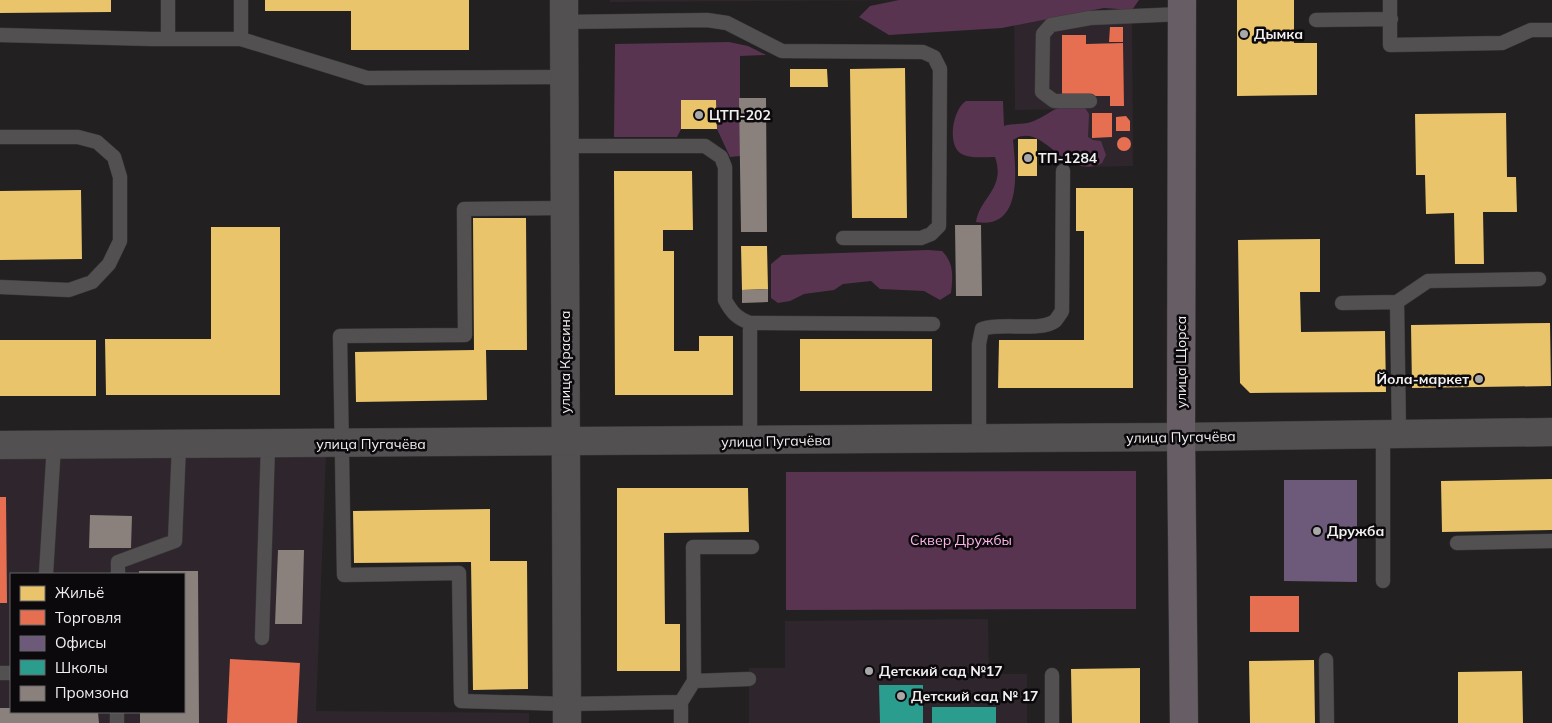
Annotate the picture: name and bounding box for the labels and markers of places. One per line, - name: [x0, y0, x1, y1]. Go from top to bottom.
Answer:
- place label: Дымка: [1254, 25, 1303, 43]
- marker: Дымка: [1238, 28, 1250, 40]
- place label: ЦТП-202: [709, 106, 771, 124]
- marker: ЦТП-202: [693, 109, 705, 121]
- place label: ТП-1284: [1038, 149, 1098, 167]
- marker: ТП-1284: [1022, 152, 1034, 164]
- place label: Йола-маркет: [1376, 370, 1469, 388]
- marker: Йола-маркет: [1473, 373, 1485, 385]
- place label: Дружба: [1327, 522, 1384, 540]
- marker: Дружба: [1311, 525, 1323, 537]
- place label: Детский сад №17: [879, 662, 1003, 680]
- marker: Детский сад №17: [863, 665, 875, 677]
- place label: Детский сад № 17: [911, 687, 1038, 705]
- marker: Детский сад № 17: [895, 690, 907, 702]

